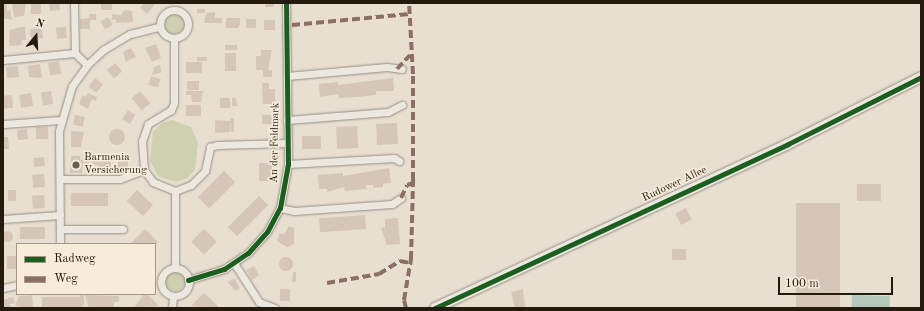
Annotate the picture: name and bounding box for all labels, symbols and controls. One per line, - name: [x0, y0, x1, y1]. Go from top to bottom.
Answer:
- north arrow: [16, 16, 56, 56]
- text: N: [34, 18, 46, 31]
- street label: An der Feldmark: [269, 103, 283, 183]
- place label: Barmenia Versicherung: [84, 152, 147, 178]
- marker: Barmenia Versicherung: [71, 160, 81, 170]
- street label: Rudower Allee: [641, 164, 709, 206]
- legend: [16, 243, 156, 295]
- text: Radweg: [54, 253, 96, 265]
- scale bar: [780, 269, 895, 295]
- text: Weg: [54, 273, 78, 285]
- text: 100 m: [785, 278, 819, 290]

